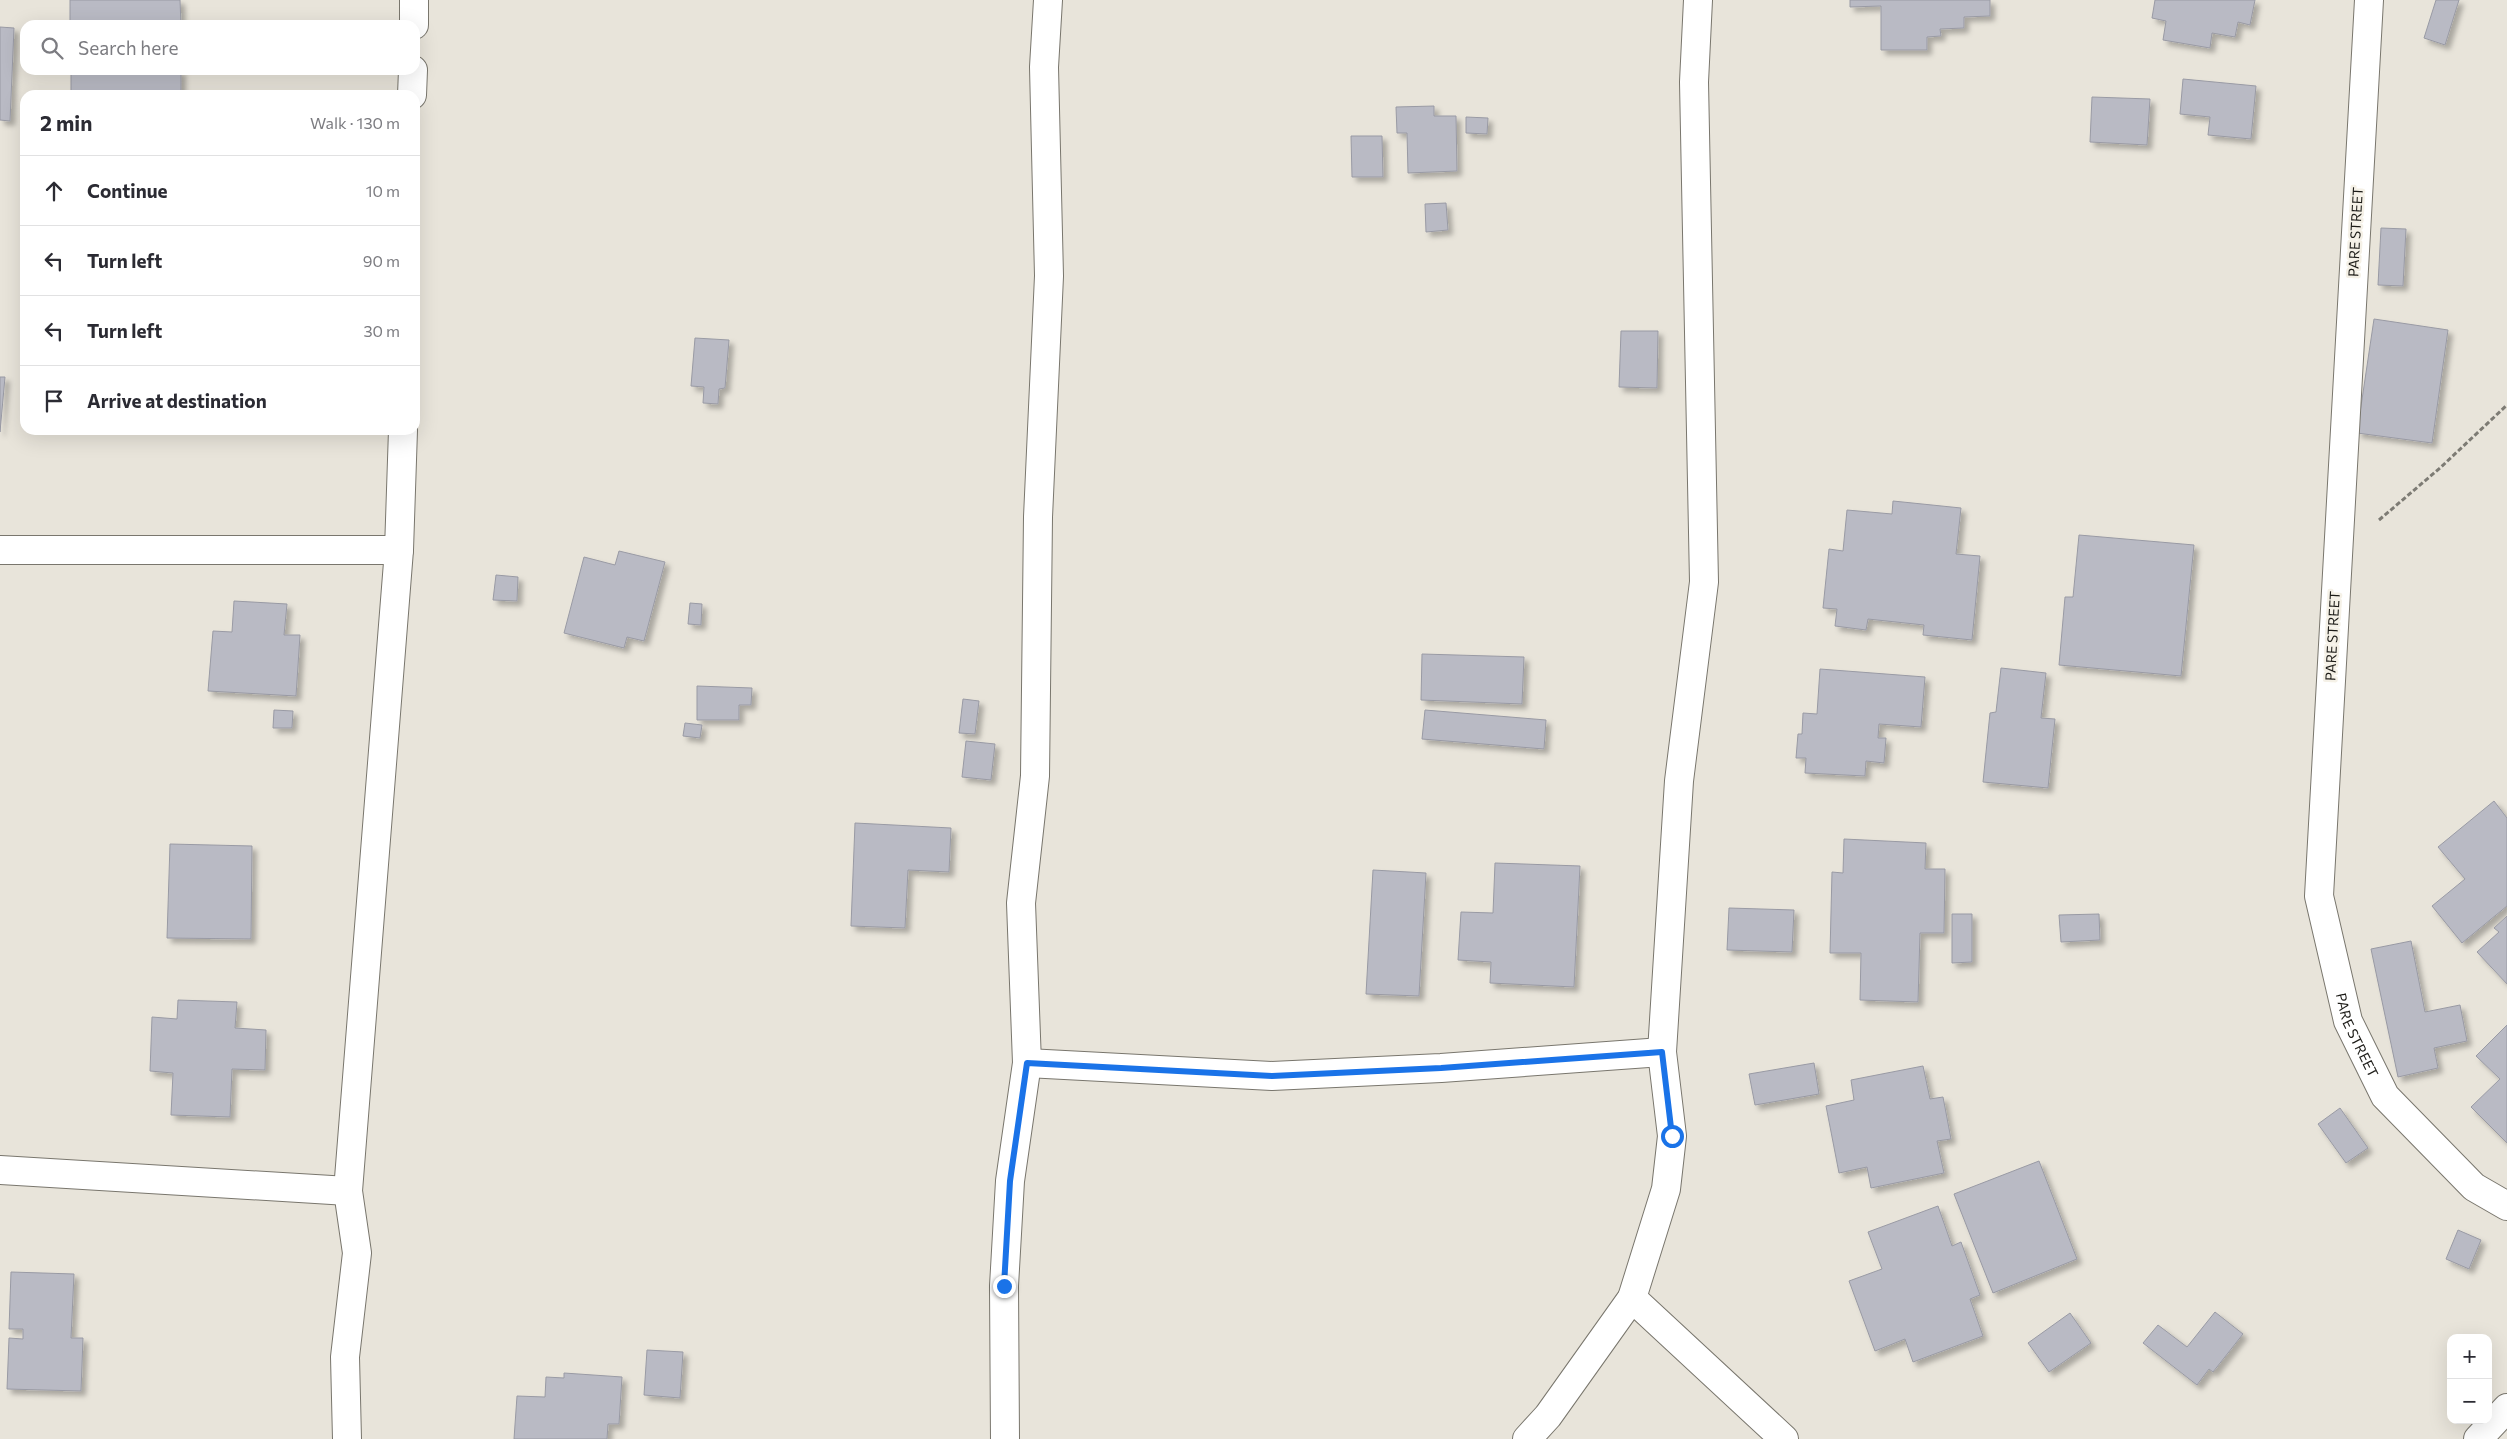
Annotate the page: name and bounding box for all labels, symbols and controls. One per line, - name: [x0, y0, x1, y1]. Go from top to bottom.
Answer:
- search box: [20, 20, 420, 75]
- icon: search: [38, 34, 66, 62]
- text: Search here: [78, 36, 178, 59]
- text: 2 min: [40, 110, 92, 135]
- text: Walk · 130 m: [310, 113, 400, 132]
- icon: ahead: [40, 177, 68, 205]
- text: Continue: [87, 179, 167, 202]
- text: 10 m: [366, 181, 400, 200]
- street label: PARE STREET: [2344, 187, 2366, 277]
- icon: left: [40, 247, 68, 275]
- text: Turn left: [87, 249, 162, 272]
- text: 90 m: [363, 251, 400, 270]
- icon: left: [40, 317, 68, 345]
- text: Turn left: [87, 319, 162, 342]
- text: 30 m: [363, 321, 400, 340]
- icon: arrive: [40, 387, 68, 415]
- text: Arrive at destination: [87, 389, 267, 412]
- street label: PARE STREET: [2321, 591, 2343, 681]
- street label: PARE STREET: [2333, 991, 2383, 1080]
- route start: [1661, 1125, 1684, 1148]
- route end: [993, 1275, 1016, 1298]
- map controls: [2447, 1334, 2492, 1424]
- button: +: [2447, 1334, 2492, 1379]
- button: −: [2447, 1379, 2492, 1424]

